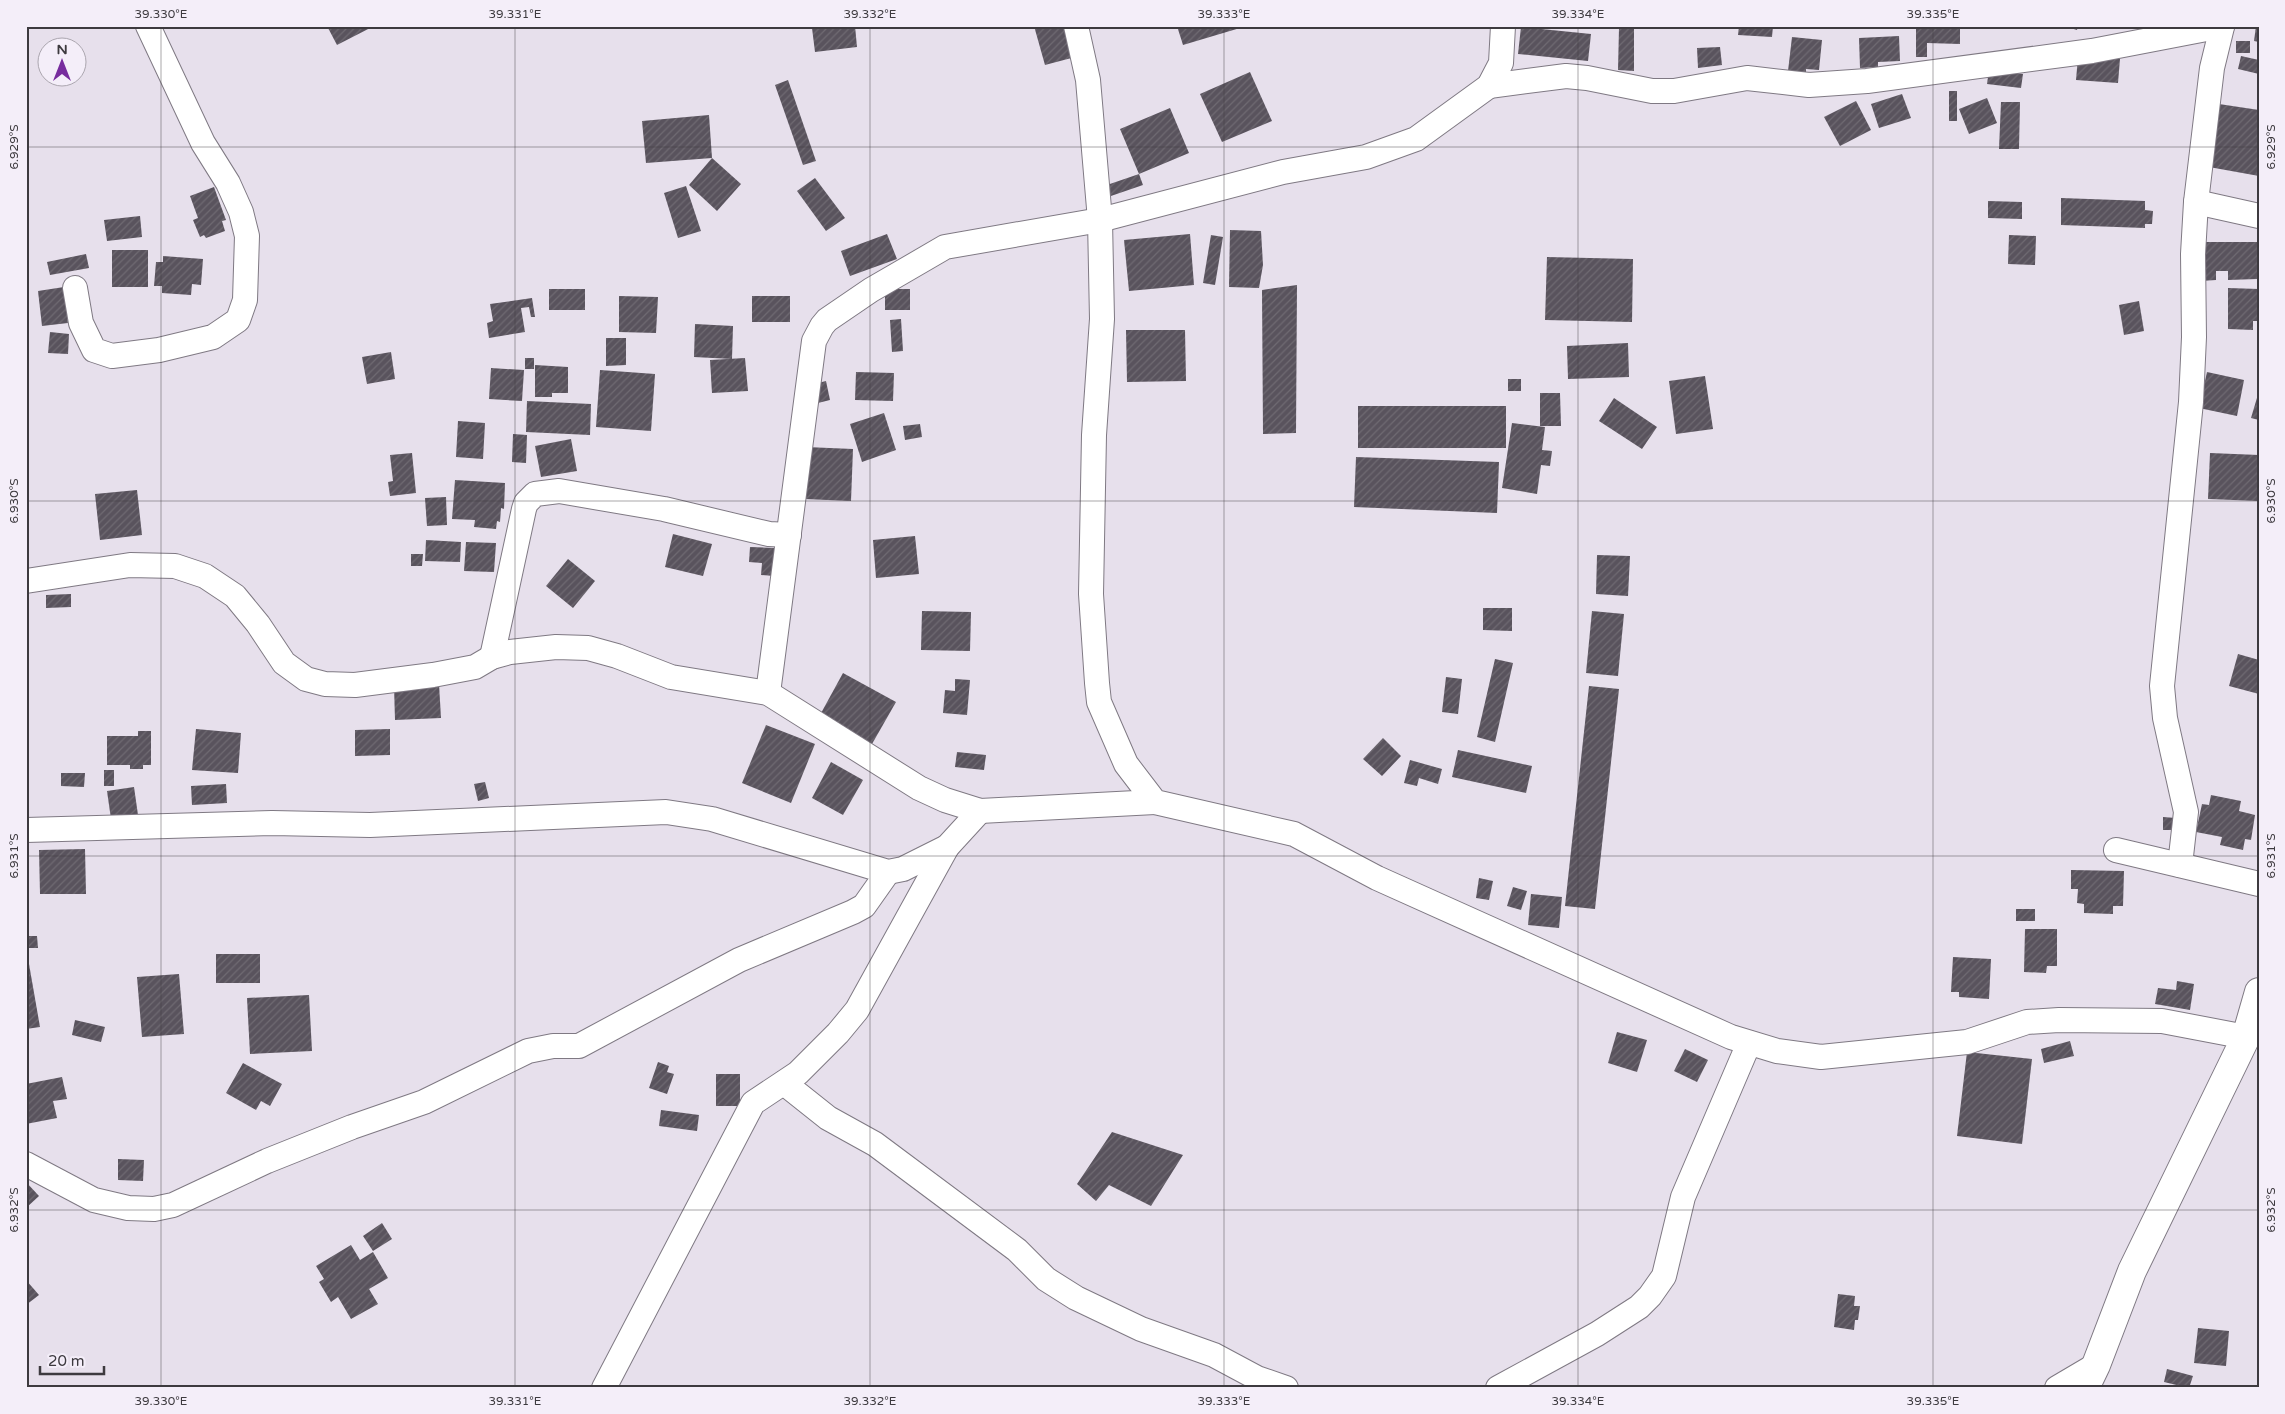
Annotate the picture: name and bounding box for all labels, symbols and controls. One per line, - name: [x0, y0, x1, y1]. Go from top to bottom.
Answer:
- text: 39.330°E: [135, 7, 188, 21]
- text: 39.331°E: [489, 7, 542, 21]
- text: 39.332°E: [844, 7, 897, 21]
- text: 39.333°E: [1198, 7, 1251, 21]
- text: 39.334°E: [1552, 7, 1605, 21]
- text: 39.335°E: [1907, 7, 1960, 21]
- north arrow: [38, 38, 88, 88]
- text: N: [56, 41, 68, 58]
- text: 6.929°S: [7, 124, 21, 170]
- text: 6.929°S: [2264, 124, 2278, 170]
- text: 6.930°S: [7, 478, 21, 524]
- text: 6.930°S: [2264, 478, 2278, 524]
- text: 6.931°S: [7, 833, 21, 879]
- text: 6.931°S: [2264, 833, 2278, 879]
- text: 6.932°S: [7, 1187, 21, 1233]
- text: 6.932°S: [2264, 1187, 2278, 1233]
- scale bar: [40, 1344, 104, 1376]
- text: 20 m: [48, 1352, 85, 1370]
- text: 39.330°E: [135, 1394, 188, 1408]
- text: 39.331°E: [489, 1394, 542, 1408]
- text: 39.332°E: [844, 1394, 897, 1408]
- text: 39.333°E: [1198, 1394, 1251, 1408]
- text: 39.334°E: [1552, 1394, 1605, 1408]
- text: 39.335°E: [1907, 1394, 1960, 1408]

